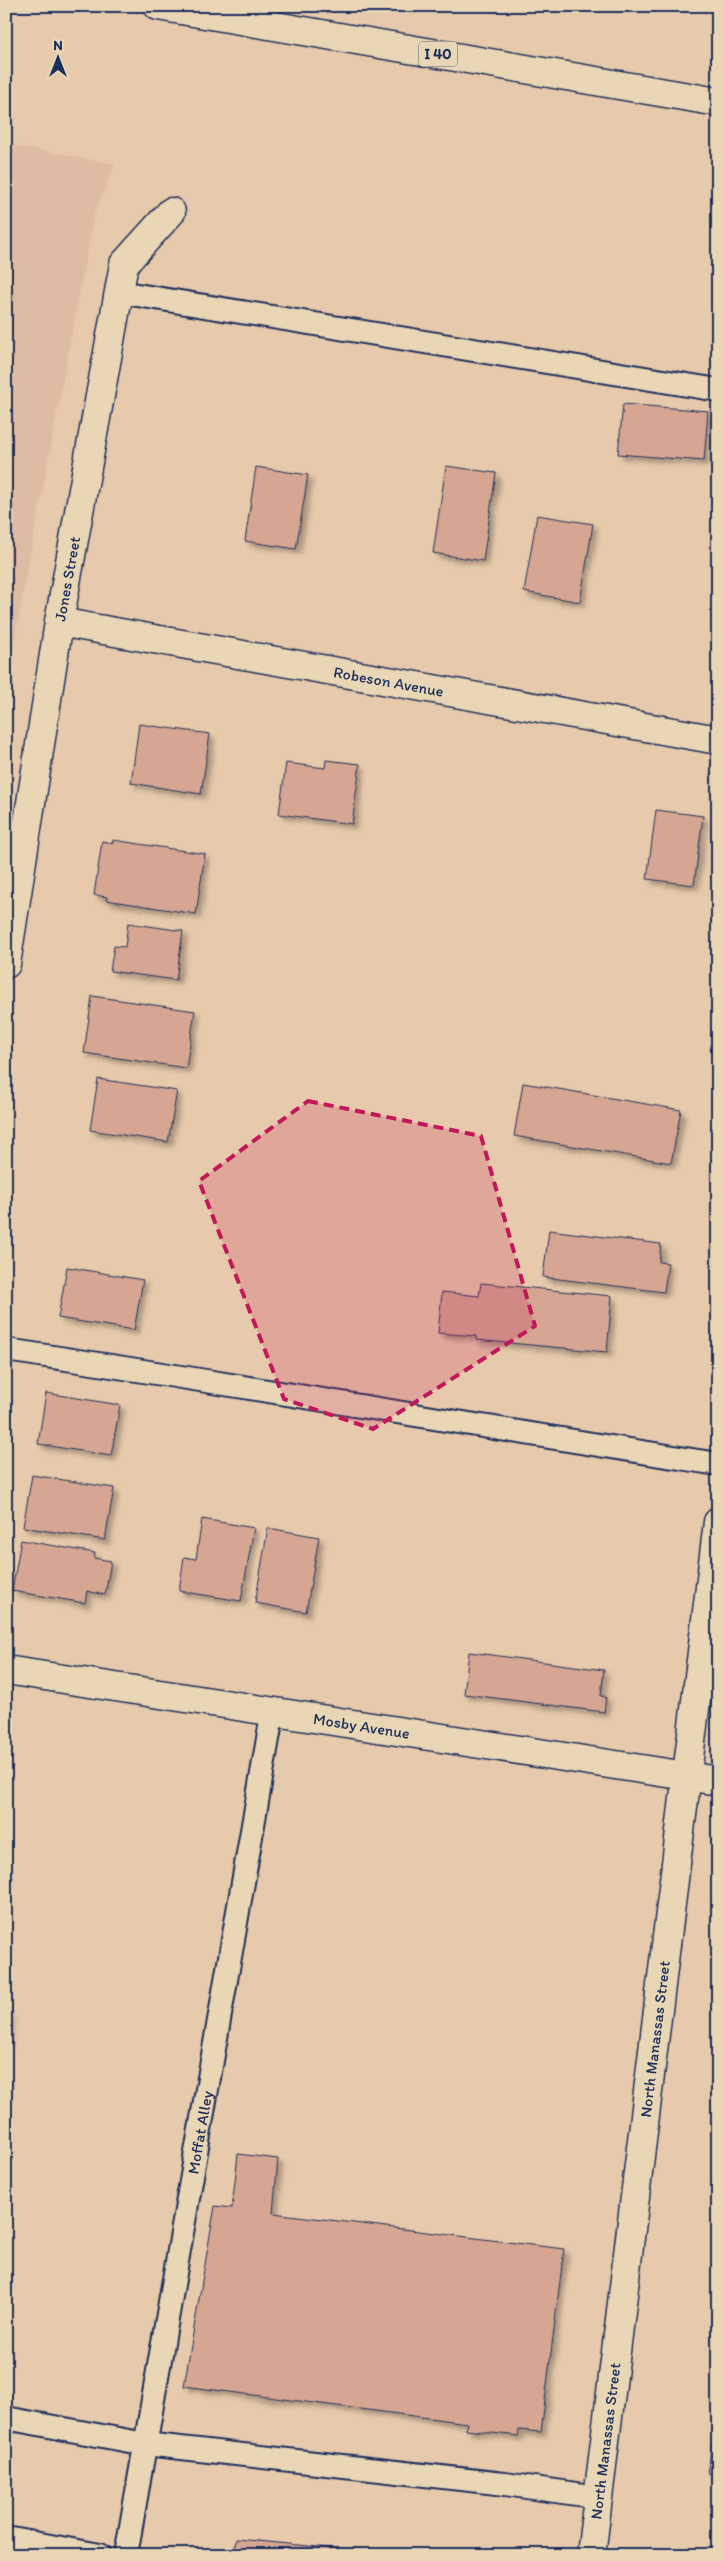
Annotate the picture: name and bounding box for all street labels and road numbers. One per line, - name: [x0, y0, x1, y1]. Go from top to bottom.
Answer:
- road number: I 40: [419, 42, 457, 66]
- street label: Jones Street: [50, 535, 84, 623]
- street label: Robeson Avenue: [332, 662, 446, 701]
- street label: Mosby Avenue: [312, 1709, 412, 1743]
- street label: North Manassas Street: [636, 1960, 674, 2118]
- street label: Moffat Alley: [183, 2089, 217, 2176]
- street label: North Manassas Street: [586, 2361, 625, 2520]

